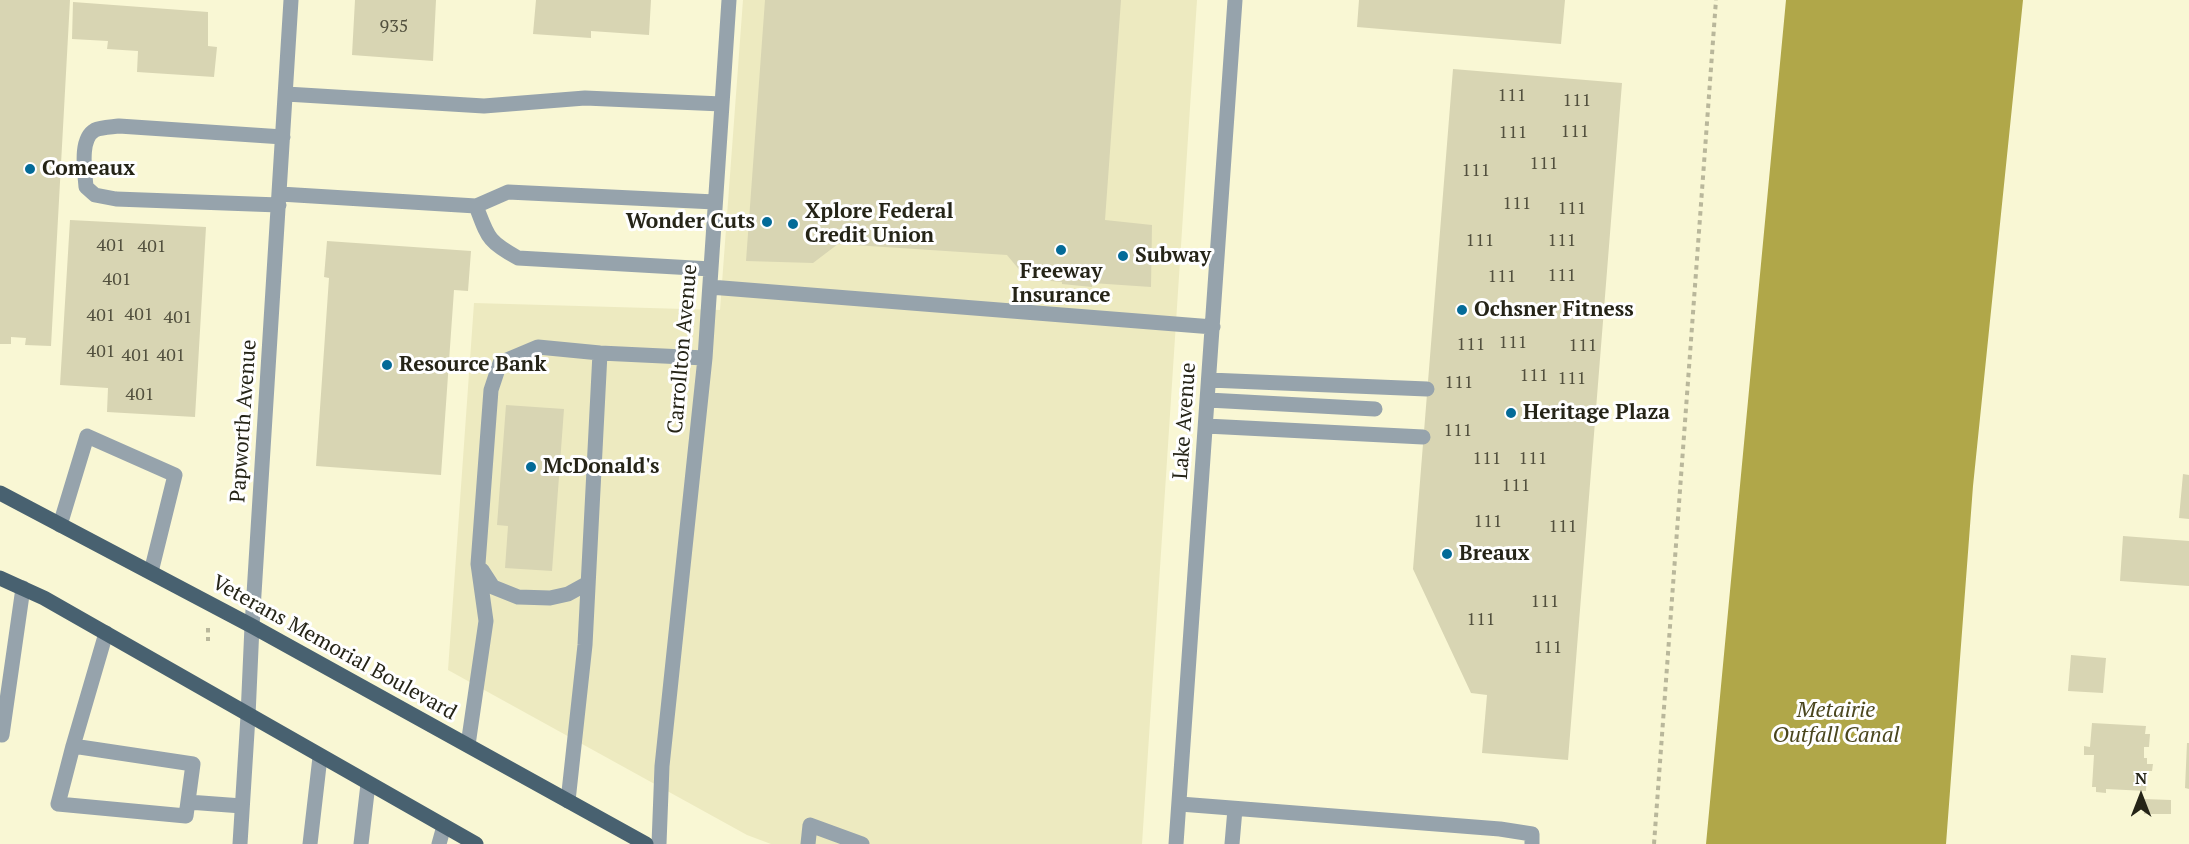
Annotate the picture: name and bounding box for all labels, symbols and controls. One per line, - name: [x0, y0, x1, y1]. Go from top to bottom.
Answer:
- house number: 935: [380, 16, 408, 38]
- house number: 111: [1498, 85, 1526, 107]
- house number: 111: [1563, 90, 1591, 112]
- house number: 111: [1561, 121, 1589, 143]
- house number: 111: [1499, 122, 1527, 144]
- house number: 111: [1530, 153, 1558, 175]
- place label: Comeaux: [42, 156, 135, 182]
- house number: 111: [1462, 160, 1490, 182]
- marker: Comeaux: [23, 162, 37, 176]
- house number: 111: [1503, 193, 1531, 215]
- house number: 111: [1558, 198, 1586, 220]
- place label: Xplore Federal Credit Union: [805, 199, 953, 249]
- place label: Wonder Cuts: [626, 209, 755, 235]
- marker: Wonder Cuts: [760, 215, 774, 229]
- marker: Xplore Federal Credit Union: [786, 217, 800, 231]
- house number: 111: [1466, 230, 1494, 252]
- house number: 111: [1548, 230, 1576, 252]
- house number: 401: [97, 235, 125, 257]
- house number: 401: [138, 236, 166, 258]
- marker: Freeway Insurance: [1054, 243, 1068, 257]
- place label: Subway: [1135, 243, 1211, 269]
- marker: Subway: [1116, 249, 1130, 263]
- place label: Freeway Insurance: [1011, 259, 1111, 309]
- street label: Carrollton Avenue: [663, 263, 703, 435]
- house number: 111: [1548, 265, 1576, 287]
- house number: 111: [1488, 266, 1516, 288]
- house number: 401: [103, 269, 131, 291]
- place label: Ochsner Fitness: [1474, 297, 1634, 323]
- marker: Ochsner Fitness: [1455, 303, 1469, 317]
- house number: 401: [125, 304, 153, 326]
- house number: 401: [87, 305, 115, 327]
- house number: 401: [164, 307, 192, 329]
- house number: 111: [1499, 332, 1527, 354]
- house number: 111: [1457, 334, 1485, 356]
- house number: 111: [1569, 335, 1597, 357]
- street label: Papworth Avenue: [226, 339, 262, 503]
- house number: 401: [87, 341, 115, 363]
- house number: 401: [122, 345, 150, 367]
- house number: 401: [157, 345, 185, 367]
- place label: Resource Bank: [399, 352, 546, 378]
- marker: Resource Bank: [380, 358, 394, 372]
- street label: Lake Avenue: [1168, 362, 1202, 480]
- house number: 111: [1520, 365, 1548, 387]
- house number: 111: [1558, 368, 1586, 390]
- house number: 111: [1445, 372, 1473, 394]
- house number: 401: [126, 384, 154, 406]
- place label: Heritage Plaza: [1523, 400, 1670, 426]
- marker: Heritage Plaza: [1504, 406, 1518, 420]
- house number: 111: [1444, 420, 1472, 442]
- house number: 111: [1473, 448, 1501, 470]
- house number: 111: [1519, 448, 1547, 470]
- place label: McDonald's: [543, 454, 660, 480]
- marker: McDonald's: [524, 460, 538, 474]
- house number: 111: [1502, 475, 1530, 497]
- house number: 111: [1474, 511, 1502, 533]
- house number: 111: [1549, 516, 1577, 538]
- place label: Breaux: [1459, 541, 1529, 567]
- marker: Breaux: [1440, 547, 1454, 561]
- street label: Veterans Memorial Boulevard: [207, 570, 461, 726]
- house number: 111: [1531, 591, 1559, 613]
- house number: 111: [1467, 609, 1495, 631]
- house number: 111: [1534, 637, 1562, 659]
- water label: Metairie Outfall Canal: [1773, 698, 1899, 750]
- north arrow: [2111, 766, 2171, 826]
- text: N: [2135, 767, 2147, 789]

